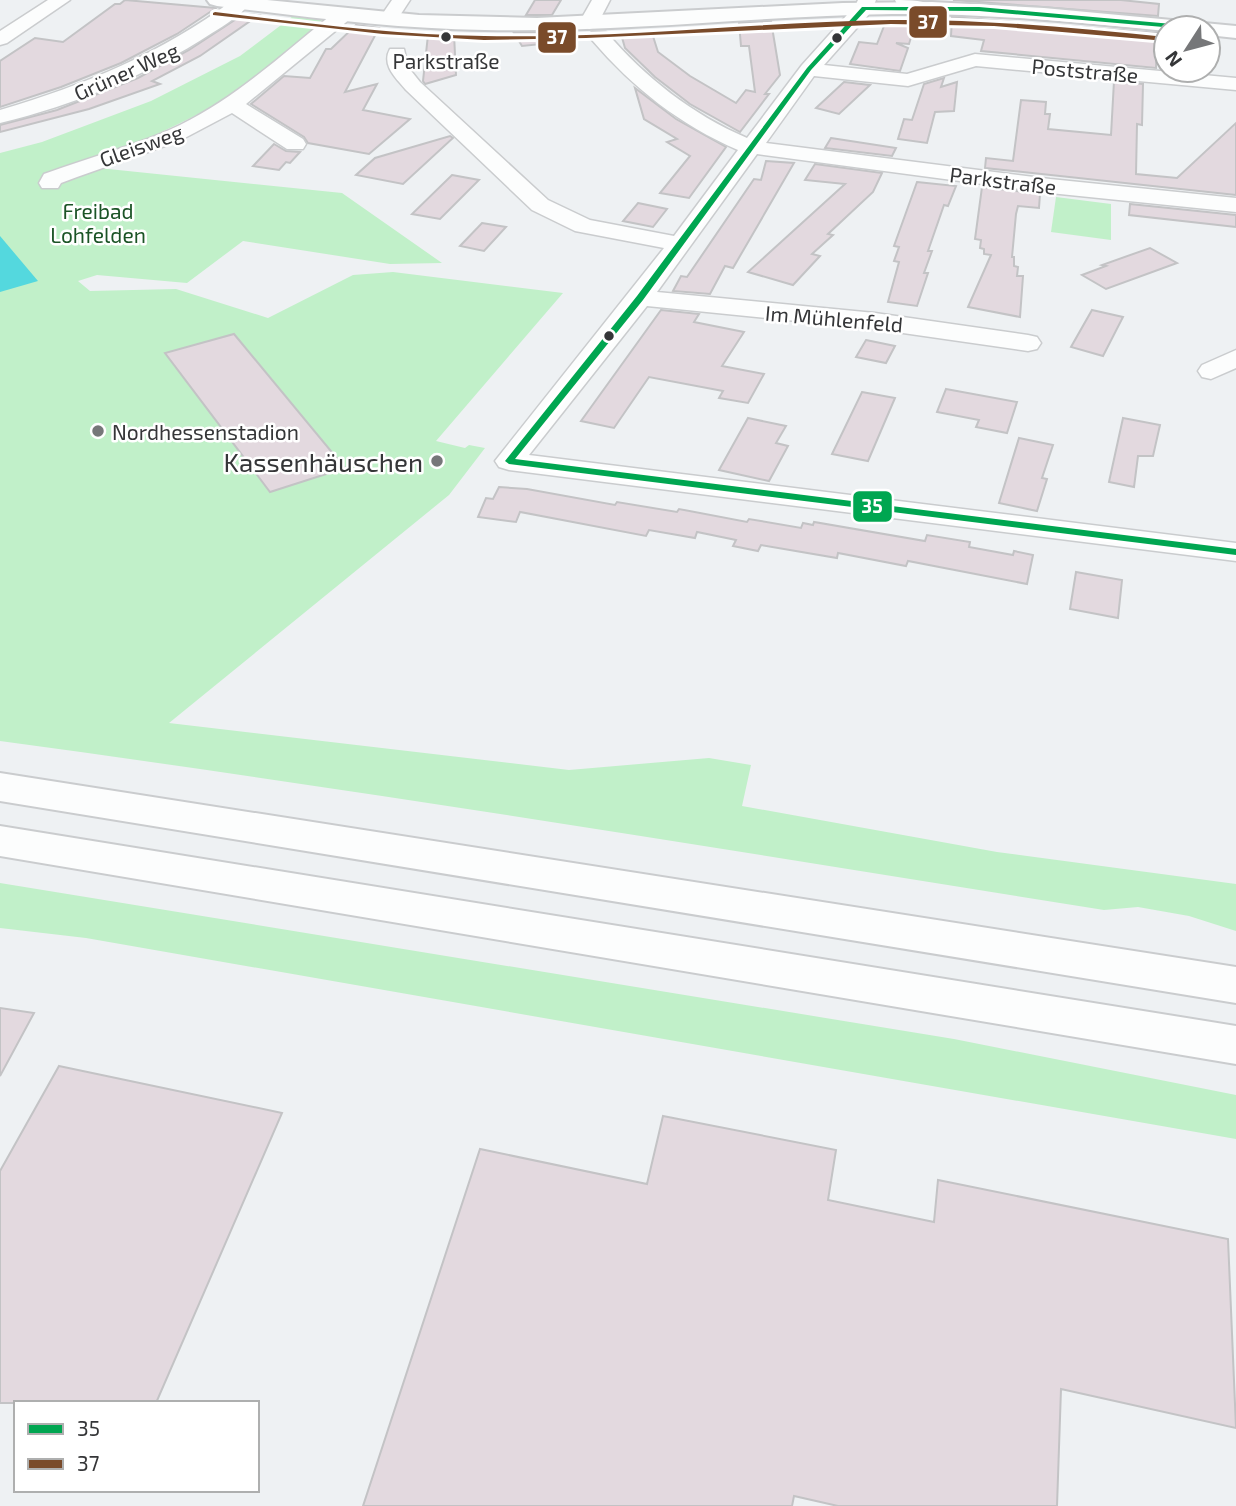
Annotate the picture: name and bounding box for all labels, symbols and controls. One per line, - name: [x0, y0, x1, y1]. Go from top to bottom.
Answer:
- line badge: 37: [908, 5, 948, 39]
- text: 37: [918, 10, 938, 33]
- north arrow: [1152, 14, 1222, 84]
- line badge: 37: [537, 21, 577, 54]
- text: 37: [547, 25, 567, 48]
- marker: Parkstraße: [439, 30, 453, 44]
- unlabelled marker: [830, 31, 844, 45]
- street label: Grüner Weg: [70, 37, 182, 105]
- text: N: [1160, 47, 1186, 72]
- place label: Parkstraße: [392, 48, 500, 73]
- street label: Poststraße: [1031, 53, 1139, 87]
- street label: Gleisweg: [96, 118, 186, 172]
- street label: Parkstraße: [948, 161, 1058, 199]
- park label: Freibad Lohfelden: [50, 198, 146, 247]
- street label: Im Mühlenfeld: [764, 300, 904, 336]
- unlabelled marker: [602, 329, 616, 343]
- place label: Nordhessenstadion: [112, 419, 299, 444]
- marker: Nordhessenstadion: [90, 423, 106, 439]
- place label: Kassenhäuschen: [224, 446, 423, 477]
- marker: Kassenhäuschen: [429, 453, 445, 469]
- line badge: 35: [852, 490, 893, 523]
- text: 35: [861, 494, 883, 517]
- legend: [14, 1401, 259, 1492]
- text: 35: [77, 1415, 100, 1440]
- text: 37: [77, 1450, 100, 1475]

